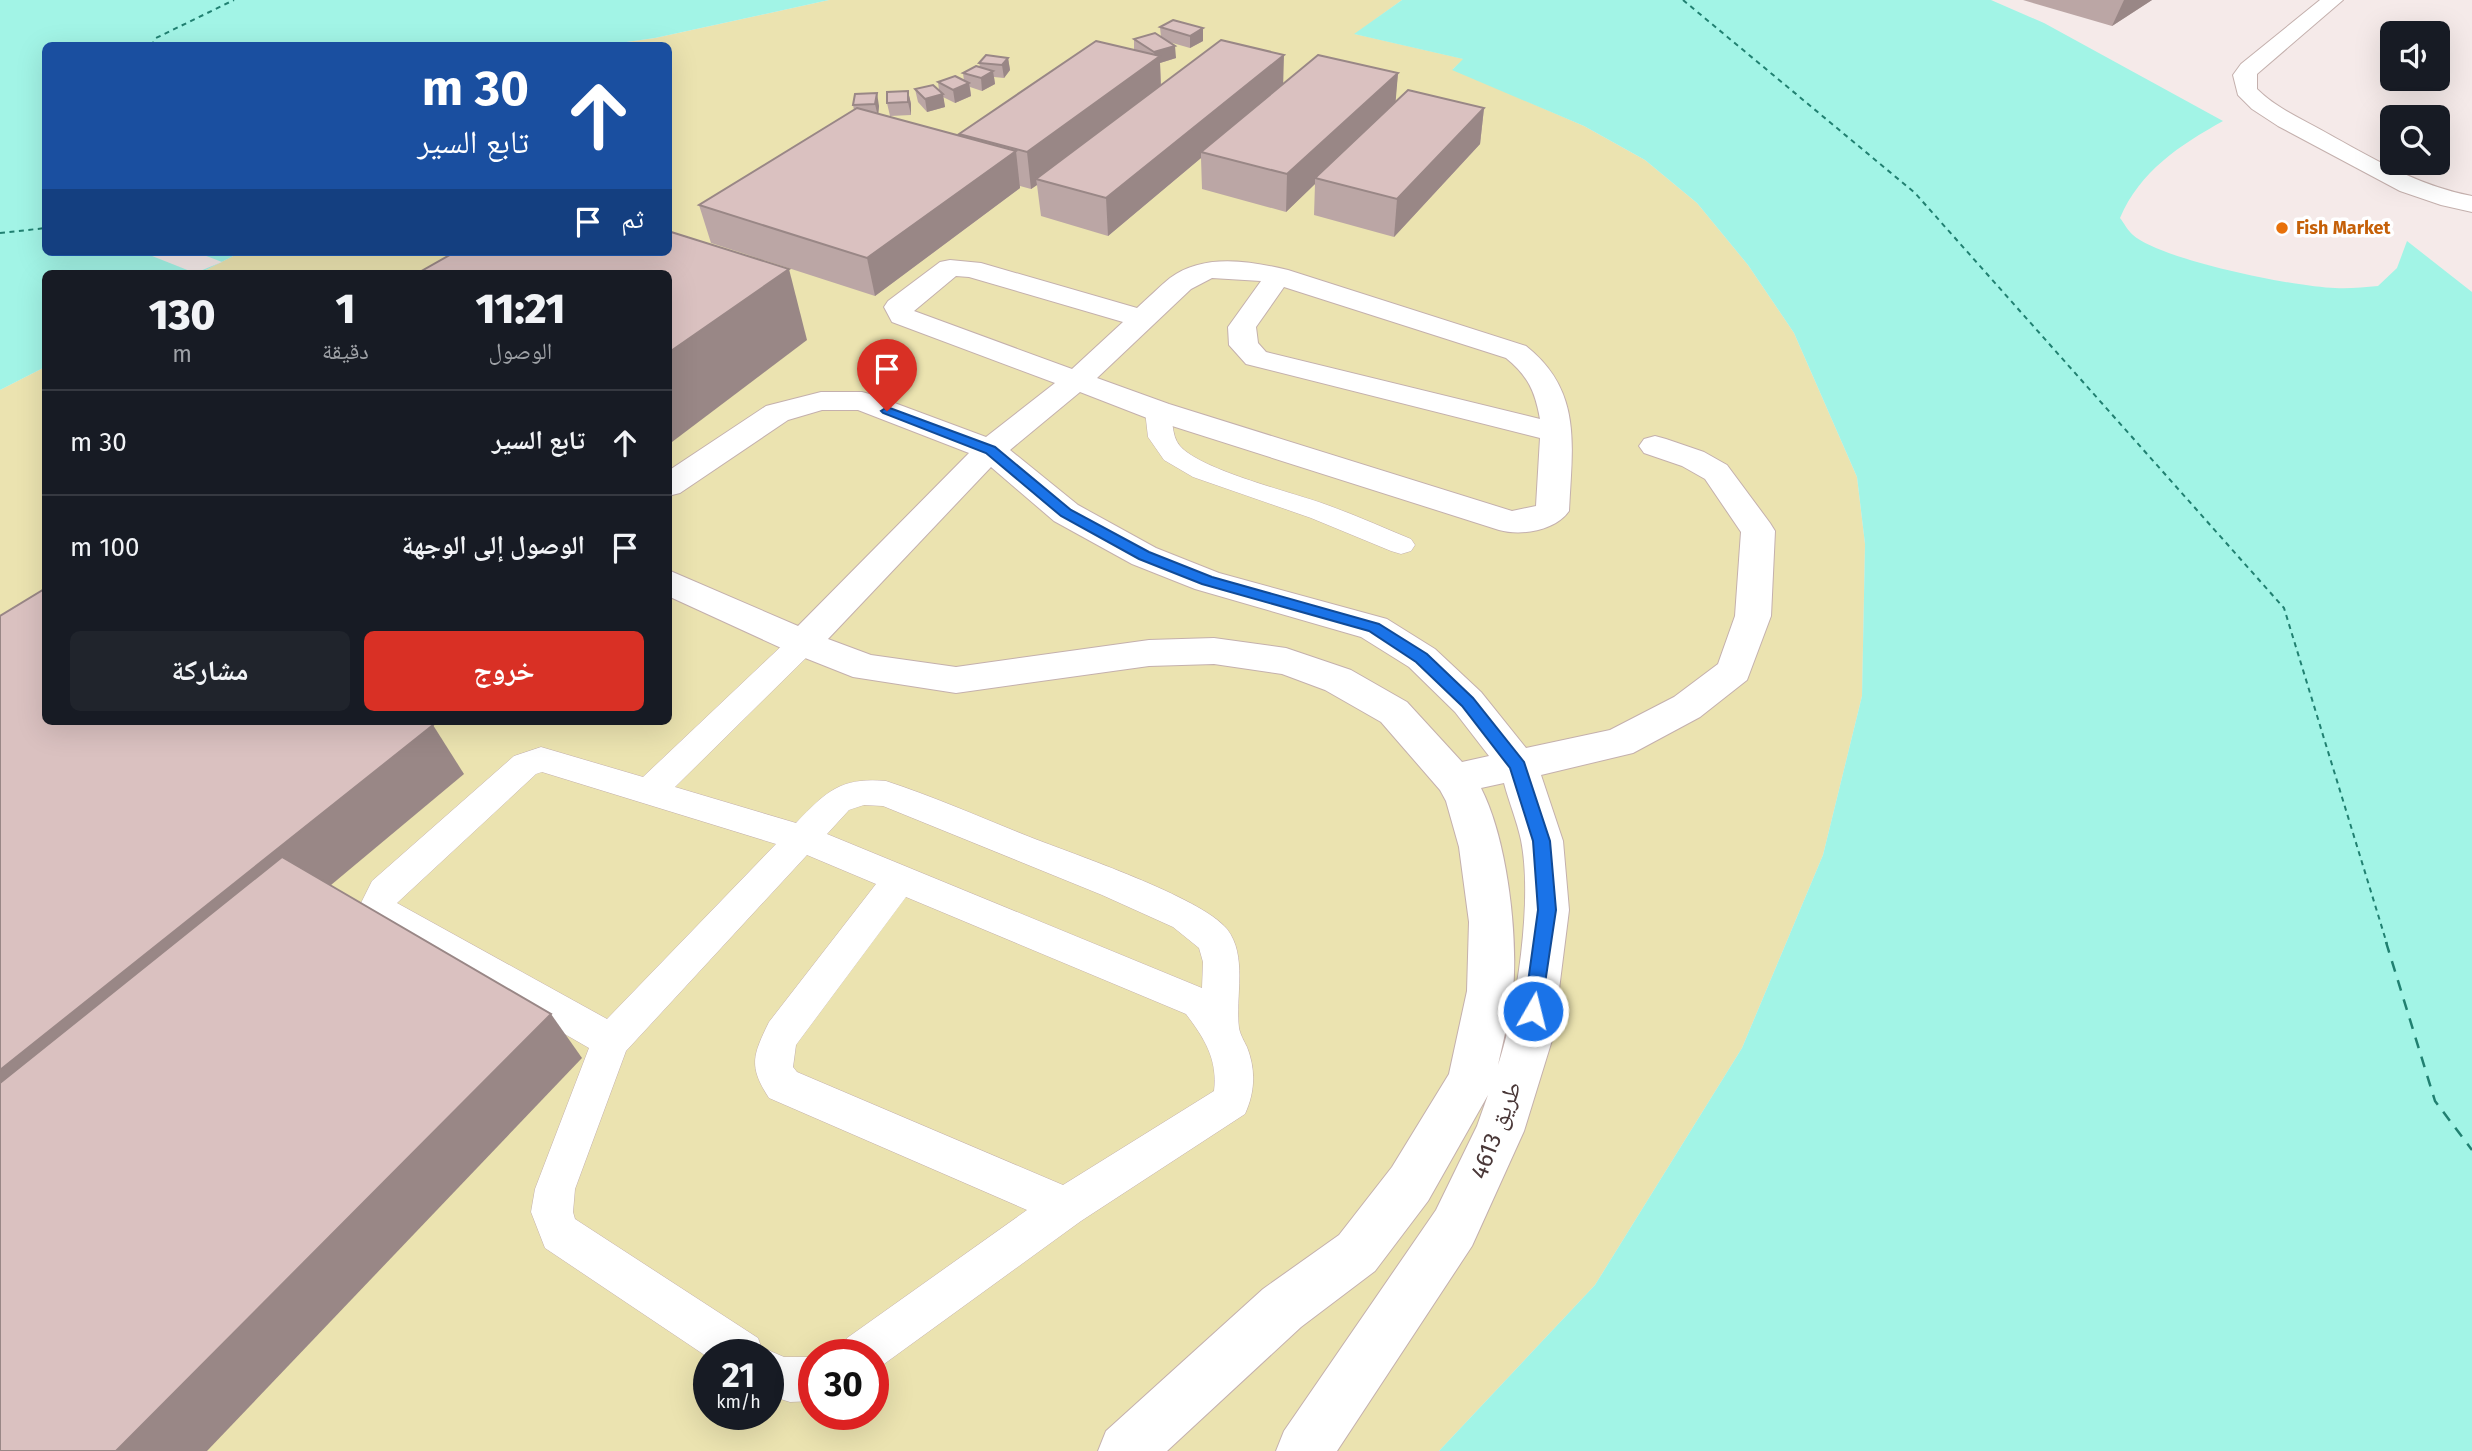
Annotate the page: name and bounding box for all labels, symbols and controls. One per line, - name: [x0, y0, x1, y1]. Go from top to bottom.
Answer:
- map controls: [2380, 21, 2450, 175]
- button: sound: [2380, 21, 2450, 91]
- text: 30 m: [422, 59, 529, 118]
- icon: ahead: [553, 70, 644, 161]
- button: search: [2380, 105, 2450, 175]
- text: تابع السير: [417, 123, 529, 161]
- icon: arrive: [569, 203, 607, 241]
- text: ثم: [621, 204, 644, 235]
- place label: Fish Market: [2296, 217, 2392, 239]
- marker: Fish Market: [2274, 220, 2290, 236]
- text: 1: [336, 284, 355, 334]
- text: 11:21: [475, 284, 565, 334]
- text: 130: [149, 290, 216, 340]
- text: دقيقة: [322, 337, 369, 365]
- text: الوصول: [489, 337, 552, 365]
- pin: [857, 339, 917, 411]
- text: m: [172, 340, 192, 368]
- icon: arrive: [868, 350, 906, 388]
- icon: ahead: [606, 424, 644, 462]
- text: تابع السير: [492, 425, 585, 456]
- text: 30 m: [70, 427, 127, 458]
- icon: arrive: [606, 529, 644, 567]
- text: الوصول إلى الوجهة: [402, 530, 585, 561]
- text: 100 m: [70, 532, 139, 563]
- button: مشاركة: [70, 631, 350, 711]
- button: خروج: [364, 631, 644, 711]
- position arrow: [1496, 974, 1570, 1048]
- street label: طريق 4613: [1465, 1077, 1527, 1183]
- speed limit sign: 30: [798, 1339, 889, 1430]
- text: 21: [722, 1354, 755, 1396]
- text: km/h: [716, 1391, 761, 1413]

